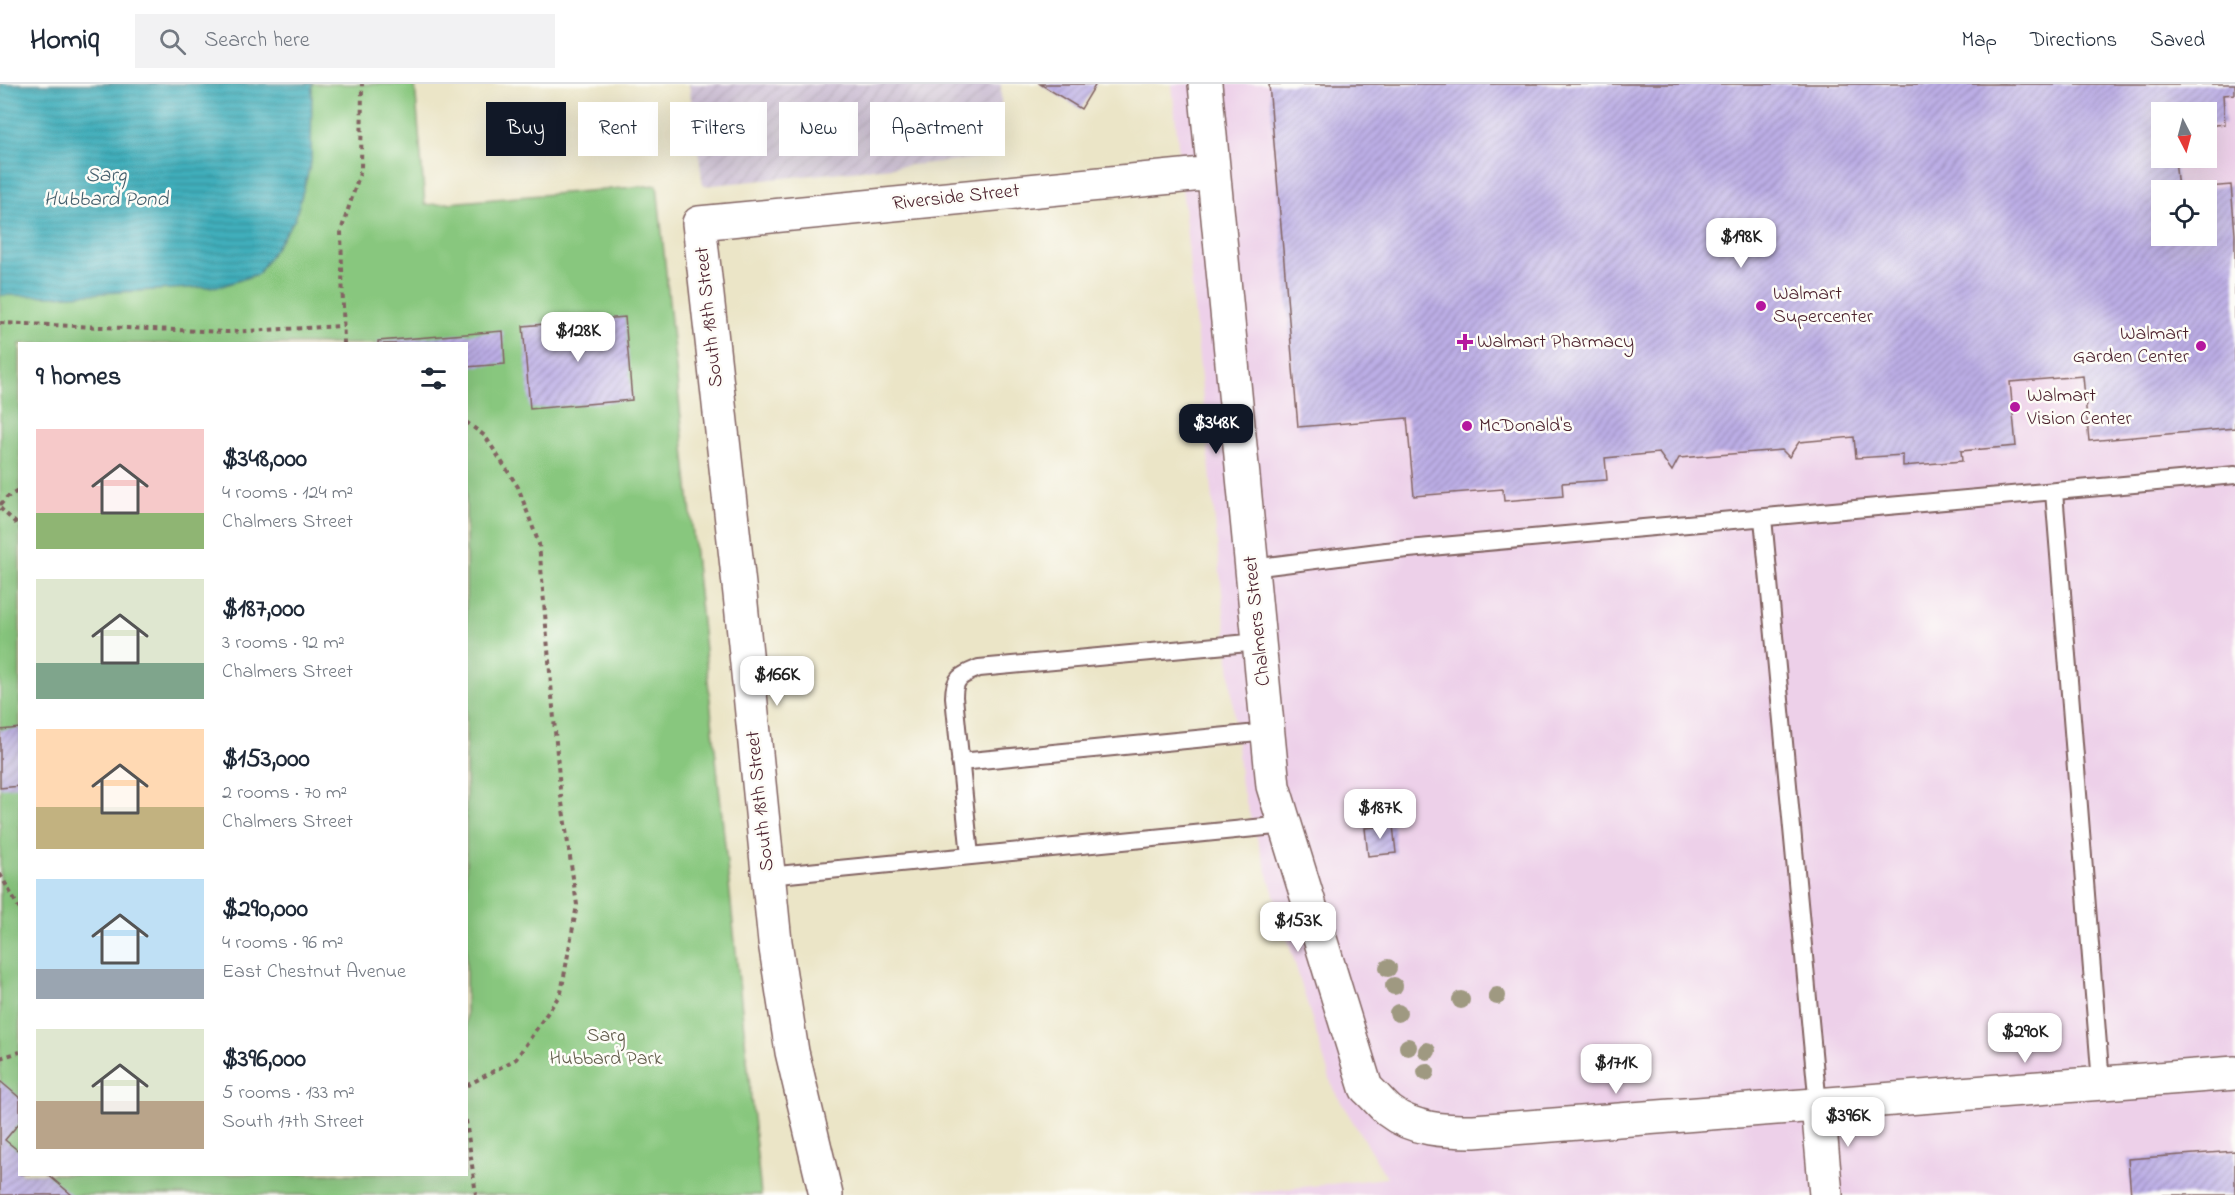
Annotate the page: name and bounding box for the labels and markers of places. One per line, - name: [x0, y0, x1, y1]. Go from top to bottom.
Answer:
- pin: $198K: [1699, 218, 1783, 269]
- place label: Walmart Supercenter: [1773, 280, 1874, 332]
- marker: Walmart Supercenter: [1754, 299, 1768, 313]
- pin: $128K: [536, 312, 620, 363]
- place label: Walmart Garden Center: [2073, 320, 2190, 372]
- place label: Walmart Pharmacy: [1477, 328, 1634, 357]
- marker: Walmart Pharmacy: [1458, 335, 1472, 349]
- marker: Walmart Garden Center: [2194, 339, 2208, 353]
- place label: Walmart Vision Center: [2026, 382, 2133, 434]
- marker: Walmart Vision Center: [2008, 400, 2022, 414]
- pin: $348K: [1174, 404, 1258, 455]
- place label: McDonald's: [1479, 412, 1573, 441]
- marker: McDonald's: [1460, 419, 1474, 433]
- pin: $166K: [735, 656, 819, 707]
- pin: $187K: [1338, 789, 1422, 840]
- pin: $153K: [1256, 902, 1340, 953]
- pin: $290K: [1983, 1013, 2067, 1064]
- pin: $171K: [1574, 1044, 1658, 1095]
- pin: $396K: [1806, 1097, 1890, 1148]

